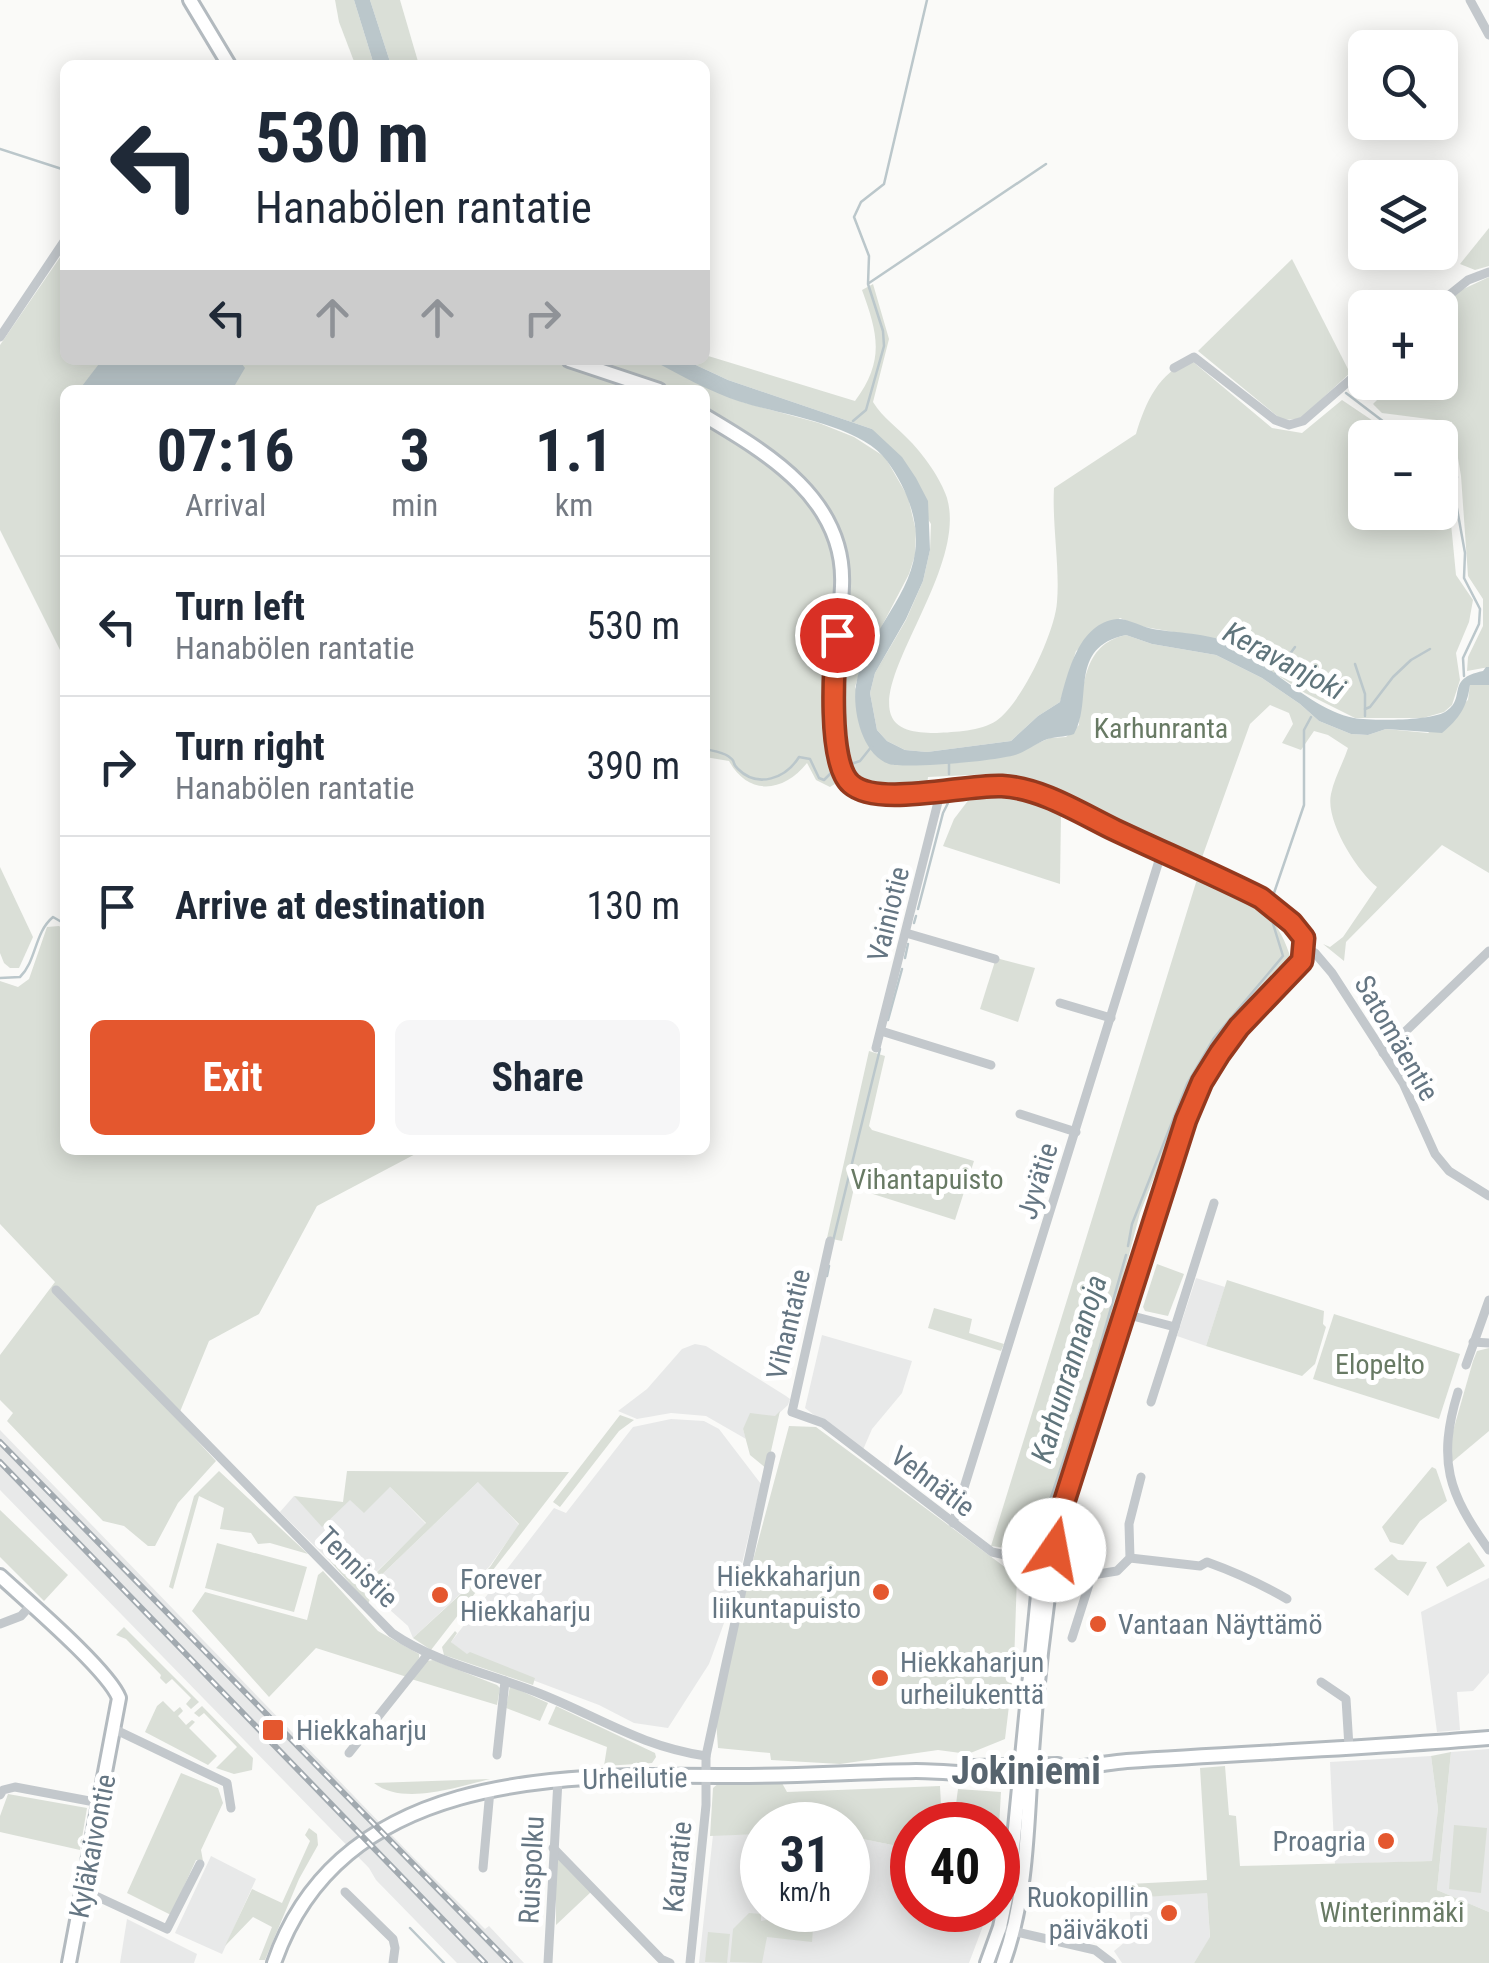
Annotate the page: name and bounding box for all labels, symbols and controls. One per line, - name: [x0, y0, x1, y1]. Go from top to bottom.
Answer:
- map controls: [1348, 30, 1458, 530]
- button: search: [1348, 30, 1458, 140]
- text: 530 m: [255, 97, 429, 179]
- icon: left: [90, 100, 220, 230]
- button: layers: [1348, 160, 1458, 270]
- text: Hanabölen rantatie: [255, 181, 592, 234]
- icon: left: [200, 290, 255, 345]
- icon: ahead: [305, 290, 360, 345]
- icon: ahead: [410, 290, 465, 345]
- icon: right: [515, 290, 570, 345]
- button: +: [1348, 290, 1458, 400]
- text: 07:16: [157, 415, 295, 486]
- text: 3: [400, 415, 430, 486]
- text: 1.1: [535, 415, 613, 486]
- button: −: [1348, 420, 1458, 530]
- text: Arrival: [185, 486, 266, 524]
- text: min: [391, 486, 438, 524]
- text: km: [555, 486, 593, 524]
- text: Turn left: [175, 585, 305, 629]
- pin: [795, 593, 880, 678]
- icon: left: [90, 599, 145, 654]
- text: 530 m: [586, 604, 680, 648]
- icon: arrive: [810, 608, 865, 663]
- water label: Keravanjoki: [1218, 614, 1351, 707]
- text: Hanabölen rantatie: [175, 629, 415, 667]
- park label: Karhunranta: [1094, 712, 1228, 745]
- text: Turn right: [175, 725, 325, 769]
- icon: right: [90, 739, 145, 794]
- text: 390 m: [586, 744, 680, 788]
- text: Hanabölen rantatie: [175, 769, 415, 807]
- street label: Vainiotie: [861, 863, 916, 965]
- icon: arrive: [90, 879, 145, 934]
- text: Arrive at destination: [175, 884, 485, 928]
- text: 130 m: [586, 884, 680, 928]
- street label: Satomäentie: [1348, 970, 1446, 1107]
- button: Exit: [90, 1020, 375, 1135]
- button: Share: [395, 1020, 680, 1135]
- street label: Jyvätie: [1010, 1139, 1065, 1223]
- park label: Vihantapuisto: [851, 1163, 1003, 1196]
- street label: Vihantatie: [760, 1266, 817, 1382]
- water label: Karhunrannanoja: [1023, 1271, 1114, 1467]
- park label: Elopelto: [1335, 1348, 1425, 1381]
- street label: Vehnätie: [884, 1439, 981, 1524]
- position arrow: [1002, 1498, 1106, 1602]
- street label: Tennistie: [310, 1520, 405, 1615]
- place label: Hiekkaharjun liikuntapuisto: [712, 1560, 861, 1625]
- place label: Forever Hiekkaharju: [460, 1563, 591, 1628]
- marker: Hiekkaharjun liikuntapuisto: [870, 1581, 892, 1603]
- marker: Forever Hiekkaharju: [429, 1584, 451, 1606]
- place label: Vantaan Näyttämö: [1118, 1608, 1322, 1641]
- marker: Vantaan Näyttämö: [1087, 1613, 1109, 1635]
- place label: Hiekkaharjun urheilukenttä: [900, 1646, 1044, 1711]
- marker: Hiekkaharjun urheilukenttä: [869, 1667, 891, 1689]
- place label: Hiekkaharju: [296, 1714, 427, 1747]
- marker: Hiekkaharju: [260, 1717, 286, 1743]
- district label: Jokiniemi: [951, 1749, 1101, 1793]
- street label: Urheilutie: [582, 1761, 688, 1796]
- street label: Kyläkaivontie: [62, 1771, 123, 1921]
- speed limit sign: 40: [890, 1802, 1020, 1932]
- street label: Ruispolku: [512, 1815, 551, 1925]
- street label: Kauratie: [656, 1820, 699, 1914]
- place label: Proagria: [1273, 1825, 1366, 1858]
- text: 31: [780, 1826, 830, 1884]
- marker: Proagria: [1375, 1830, 1397, 1852]
- text: km/h: [779, 1878, 831, 1907]
- place label: Ruokopillin päiväkoti: [1027, 1881, 1149, 1946]
- park label: Winterinmäki: [1320, 1896, 1464, 1929]
- marker: Ruokopillin päiväkoti: [1158, 1902, 1180, 1924]

